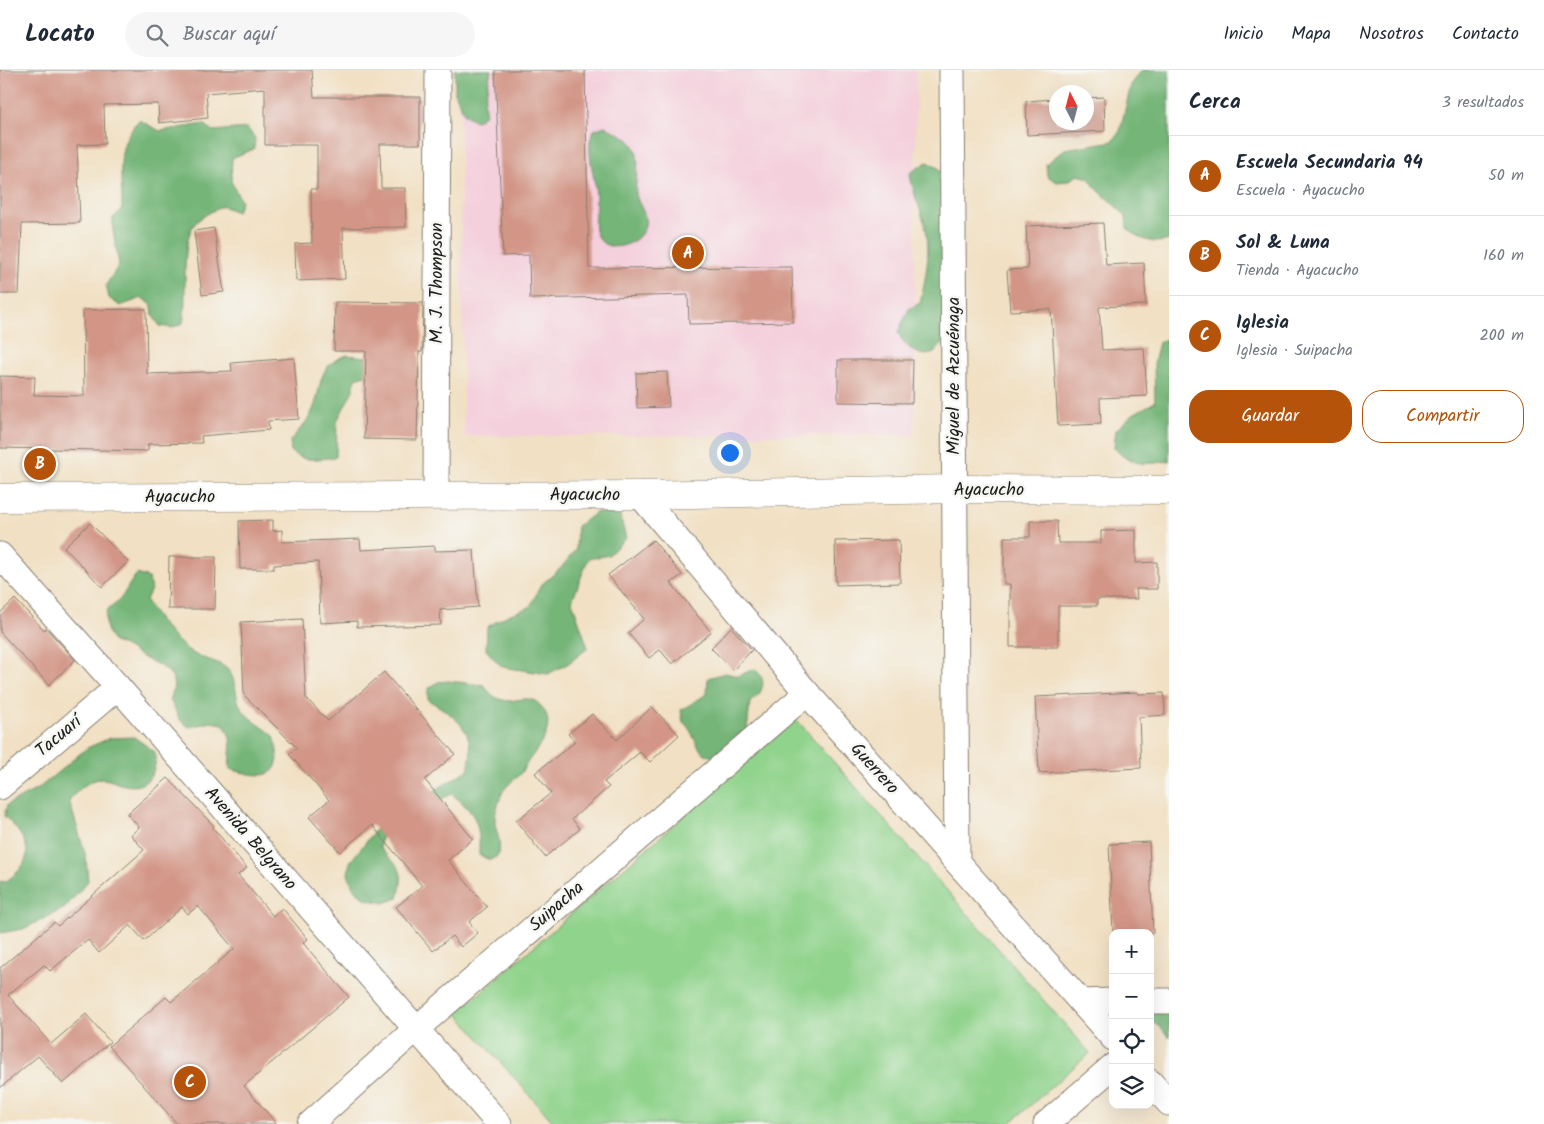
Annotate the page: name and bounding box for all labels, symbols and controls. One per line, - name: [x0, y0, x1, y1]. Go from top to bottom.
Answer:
- search box: [125, 12, 475, 57]
- text: Locato: [25, 15, 95, 54]
- text: Buscar aquí: [183, 20, 275, 50]
- text: Inicio: [1223, 20, 1263, 49]
- text: Mapa: [1291, 20, 1331, 49]
- text: Nosotros: [1359, 20, 1424, 49]
- text: Contacto: [1452, 20, 1519, 49]
- icon: search: [143, 21, 171, 49]
- north arrow: [1049, 85, 1094, 130]
- text: Cerca: [1189, 86, 1241, 119]
- text: 3 resultados: [1442, 90, 1524, 115]
- text: Escuela Secundaria 94: [1236, 148, 1423, 178]
- text: A: [1200, 163, 1210, 188]
- text: 50 m: [1488, 163, 1524, 188]
- text: Escuela · Ayacucho: [1236, 178, 1365, 203]
- street label: M. J. Thompson: [423, 222, 452, 344]
- text: Sol & Luna: [1236, 228, 1330, 258]
- pin: A: [672, 234, 704, 272]
- text: B: [1200, 243, 1210, 268]
- text: 160 m: [1483, 243, 1524, 268]
- text: Tienda · Ayacucho: [1236, 258, 1359, 283]
- street label: Miguel de Azcuénaga: [940, 297, 969, 455]
- text: Iglesia: [1236, 308, 1289, 338]
- text: C: [1200, 323, 1210, 348]
- text: 200 m: [1480, 323, 1524, 348]
- text: Iglesia · Suipacha: [1236, 338, 1353, 363]
- button: Guardar: [1189, 390, 1352, 443]
- button: Compartir: [1362, 390, 1524, 443]
- your location: [717, 440, 743, 466]
- pin: B: [24, 445, 56, 483]
- street label: Ayacucho: [954, 476, 1024, 505]
- street label: Ayacucho: [550, 481, 620, 510]
- street label: Ayacucho: [145, 483, 215, 512]
- street label: Tacuarí: [29, 707, 91, 765]
- street label: Guerrero: [843, 736, 905, 802]
- street label: Avenida Belgrano: [196, 780, 304, 898]
- street label: Suipacha: [523, 875, 591, 939]
- map controls: [1109, 929, 1154, 1109]
- button: +: [1109, 929, 1154, 974]
- button: −: [1109, 974, 1154, 1019]
- button: locate: [1109, 1019, 1154, 1064]
- pin: C: [174, 1063, 206, 1101]
- button: layers: [1109, 1064, 1154, 1109]

